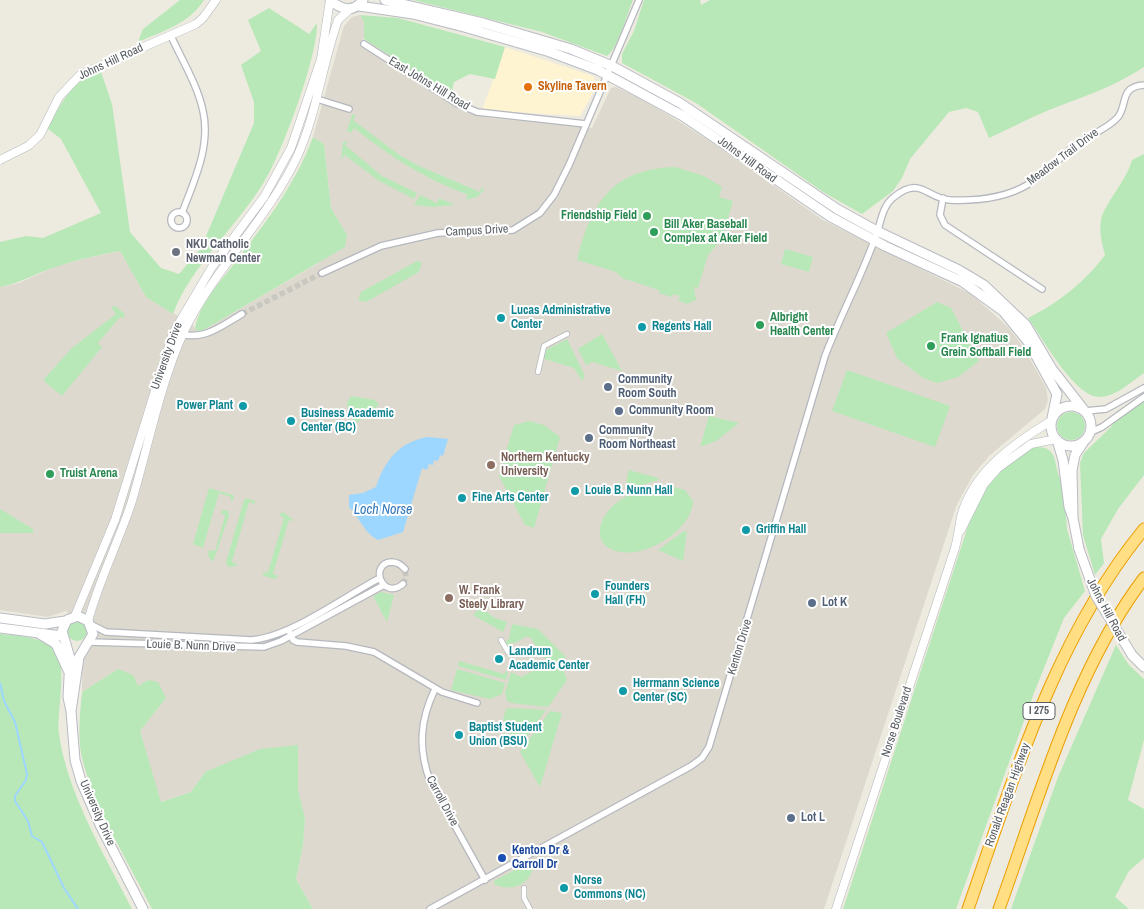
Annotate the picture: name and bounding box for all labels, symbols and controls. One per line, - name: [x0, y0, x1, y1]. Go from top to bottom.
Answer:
- street label: Johns Hill Road: [76, 41, 146, 83]
- street label: East Johns Hill Road: [386, 54, 472, 114]
- place label: Skyline Tavern: [538, 80, 607, 94]
- marker: Skyline Tavern: [522, 81, 534, 93]
- street label: Meadow Trail Drive: [1025, 126, 1101, 188]
- street label: Johns Hill Road: [715, 134, 779, 186]
- place label: Friendship Field: [561, 209, 637, 223]
- marker: Friendship Field: [641, 210, 653, 222]
- place label: Bill Aker Baseball Complex at Aker Field: [664, 218, 767, 246]
- street label: Campus Drive: [445, 222, 509, 240]
- marker: Bill Aker Baseball Complex at Aker Field: [648, 226, 660, 238]
- place label: NKU Catholic Newman Center: [186, 238, 260, 266]
- marker: NKU Catholic Newman Center: [170, 246, 182, 258]
- place label: Lucas Administrative Center: [511, 304, 611, 332]
- place label: Albright Health Center: [770, 311, 834, 339]
- marker: Lucas Administrative Center: [495, 312, 507, 324]
- marker: Albright Health Center: [754, 319, 766, 331]
- street label: University Drive: [148, 320, 186, 392]
- place label: Regents Hall: [652, 320, 712, 334]
- marker: Regents Hall: [636, 321, 648, 333]
- place label: Frank Ignatius Grein Softball Field: [941, 332, 1031, 360]
- marker: Frank Ignatius Grein Softball Field: [925, 340, 937, 352]
- place label: Community Room South: [618, 373, 676, 401]
- marker: Community Room South: [602, 381, 614, 393]
- place label: Power Plant: [177, 399, 233, 413]
- marker: Power Plant: [237, 400, 249, 412]
- place label: Community Room: [629, 404, 714, 418]
- marker: Community Room: [613, 405, 625, 417]
- place label: Business Academic Center (BC): [301, 407, 394, 435]
- marker: Business Academic Center (BC): [285, 415, 297, 427]
- place label: Community Room Northeast: [599, 424, 676, 452]
- marker: Community Room Northeast: [583, 432, 595, 444]
- place label: Northern Kentucky University: [501, 451, 590, 479]
- marker: Northern Kentucky University: [485, 459, 497, 471]
- place label: Truist Arena: [60, 467, 117, 481]
- marker: Truist Arena: [44, 468, 56, 480]
- place label: Louie B. Nunn Hall: [585, 484, 672, 498]
- marker: Louie B. Nunn Hall: [569, 485, 581, 497]
- place label: Fine Arts Center: [472, 491, 549, 505]
- marker: Fine Arts Center: [456, 492, 468, 504]
- water label: Loch Norse: [354, 502, 412, 518]
- place label: Griffin Hall: [756, 523, 806, 537]
- marker: Griffin Hall: [740, 524, 752, 536]
- street label: Johns Hill Road: [1083, 576, 1129, 644]
- place label: Founders Hall (FH): [605, 580, 649, 608]
- place label: W. Frank Steely Library: [459, 584, 524, 612]
- marker: Founders Hall (FH): [589, 588, 601, 600]
- marker: W. Frank Steely Library: [443, 592, 455, 604]
- place label: Lot K: [822, 596, 847, 610]
- marker: Lot K: [806, 597, 818, 609]
- street label: Kenton Drive: [725, 617, 755, 677]
- street label: Louie B. Nunn Drive: [146, 637, 236, 655]
- place label: Landrum Academic Center: [509, 645, 589, 673]
- marker: Landrum Academic Center: [493, 653, 505, 665]
- place label: Herrmann Science Center (SC): [633, 677, 719, 705]
- marker: Herrmann Science Center (SC): [617, 685, 629, 697]
- street label: Norse Boulevard: [879, 685, 915, 759]
- road number: I 275: [1023, 702, 1055, 719]
- place label: Baptist Student Union (BSU): [469, 721, 542, 749]
- marker: Baptist Student Union (BSU): [453, 729, 465, 741]
- street label: Ronald Reagan Highway: [983, 741, 1033, 849]
- street label: Carroll Drive: [423, 773, 461, 829]
- street label: University Drive: [76, 778, 118, 848]
- place label: Lot L: [801, 811, 825, 825]
- marker: Lot L: [785, 812, 797, 824]
- place label: Kenton Dr & Carroll Dr: [512, 844, 569, 872]
- marker: Kenton Dr & Carroll Dr: [496, 852, 508, 864]
- place label: Norse Commons (NC): [574, 874, 646, 902]
- marker: Norse Commons (NC): [558, 882, 570, 894]

